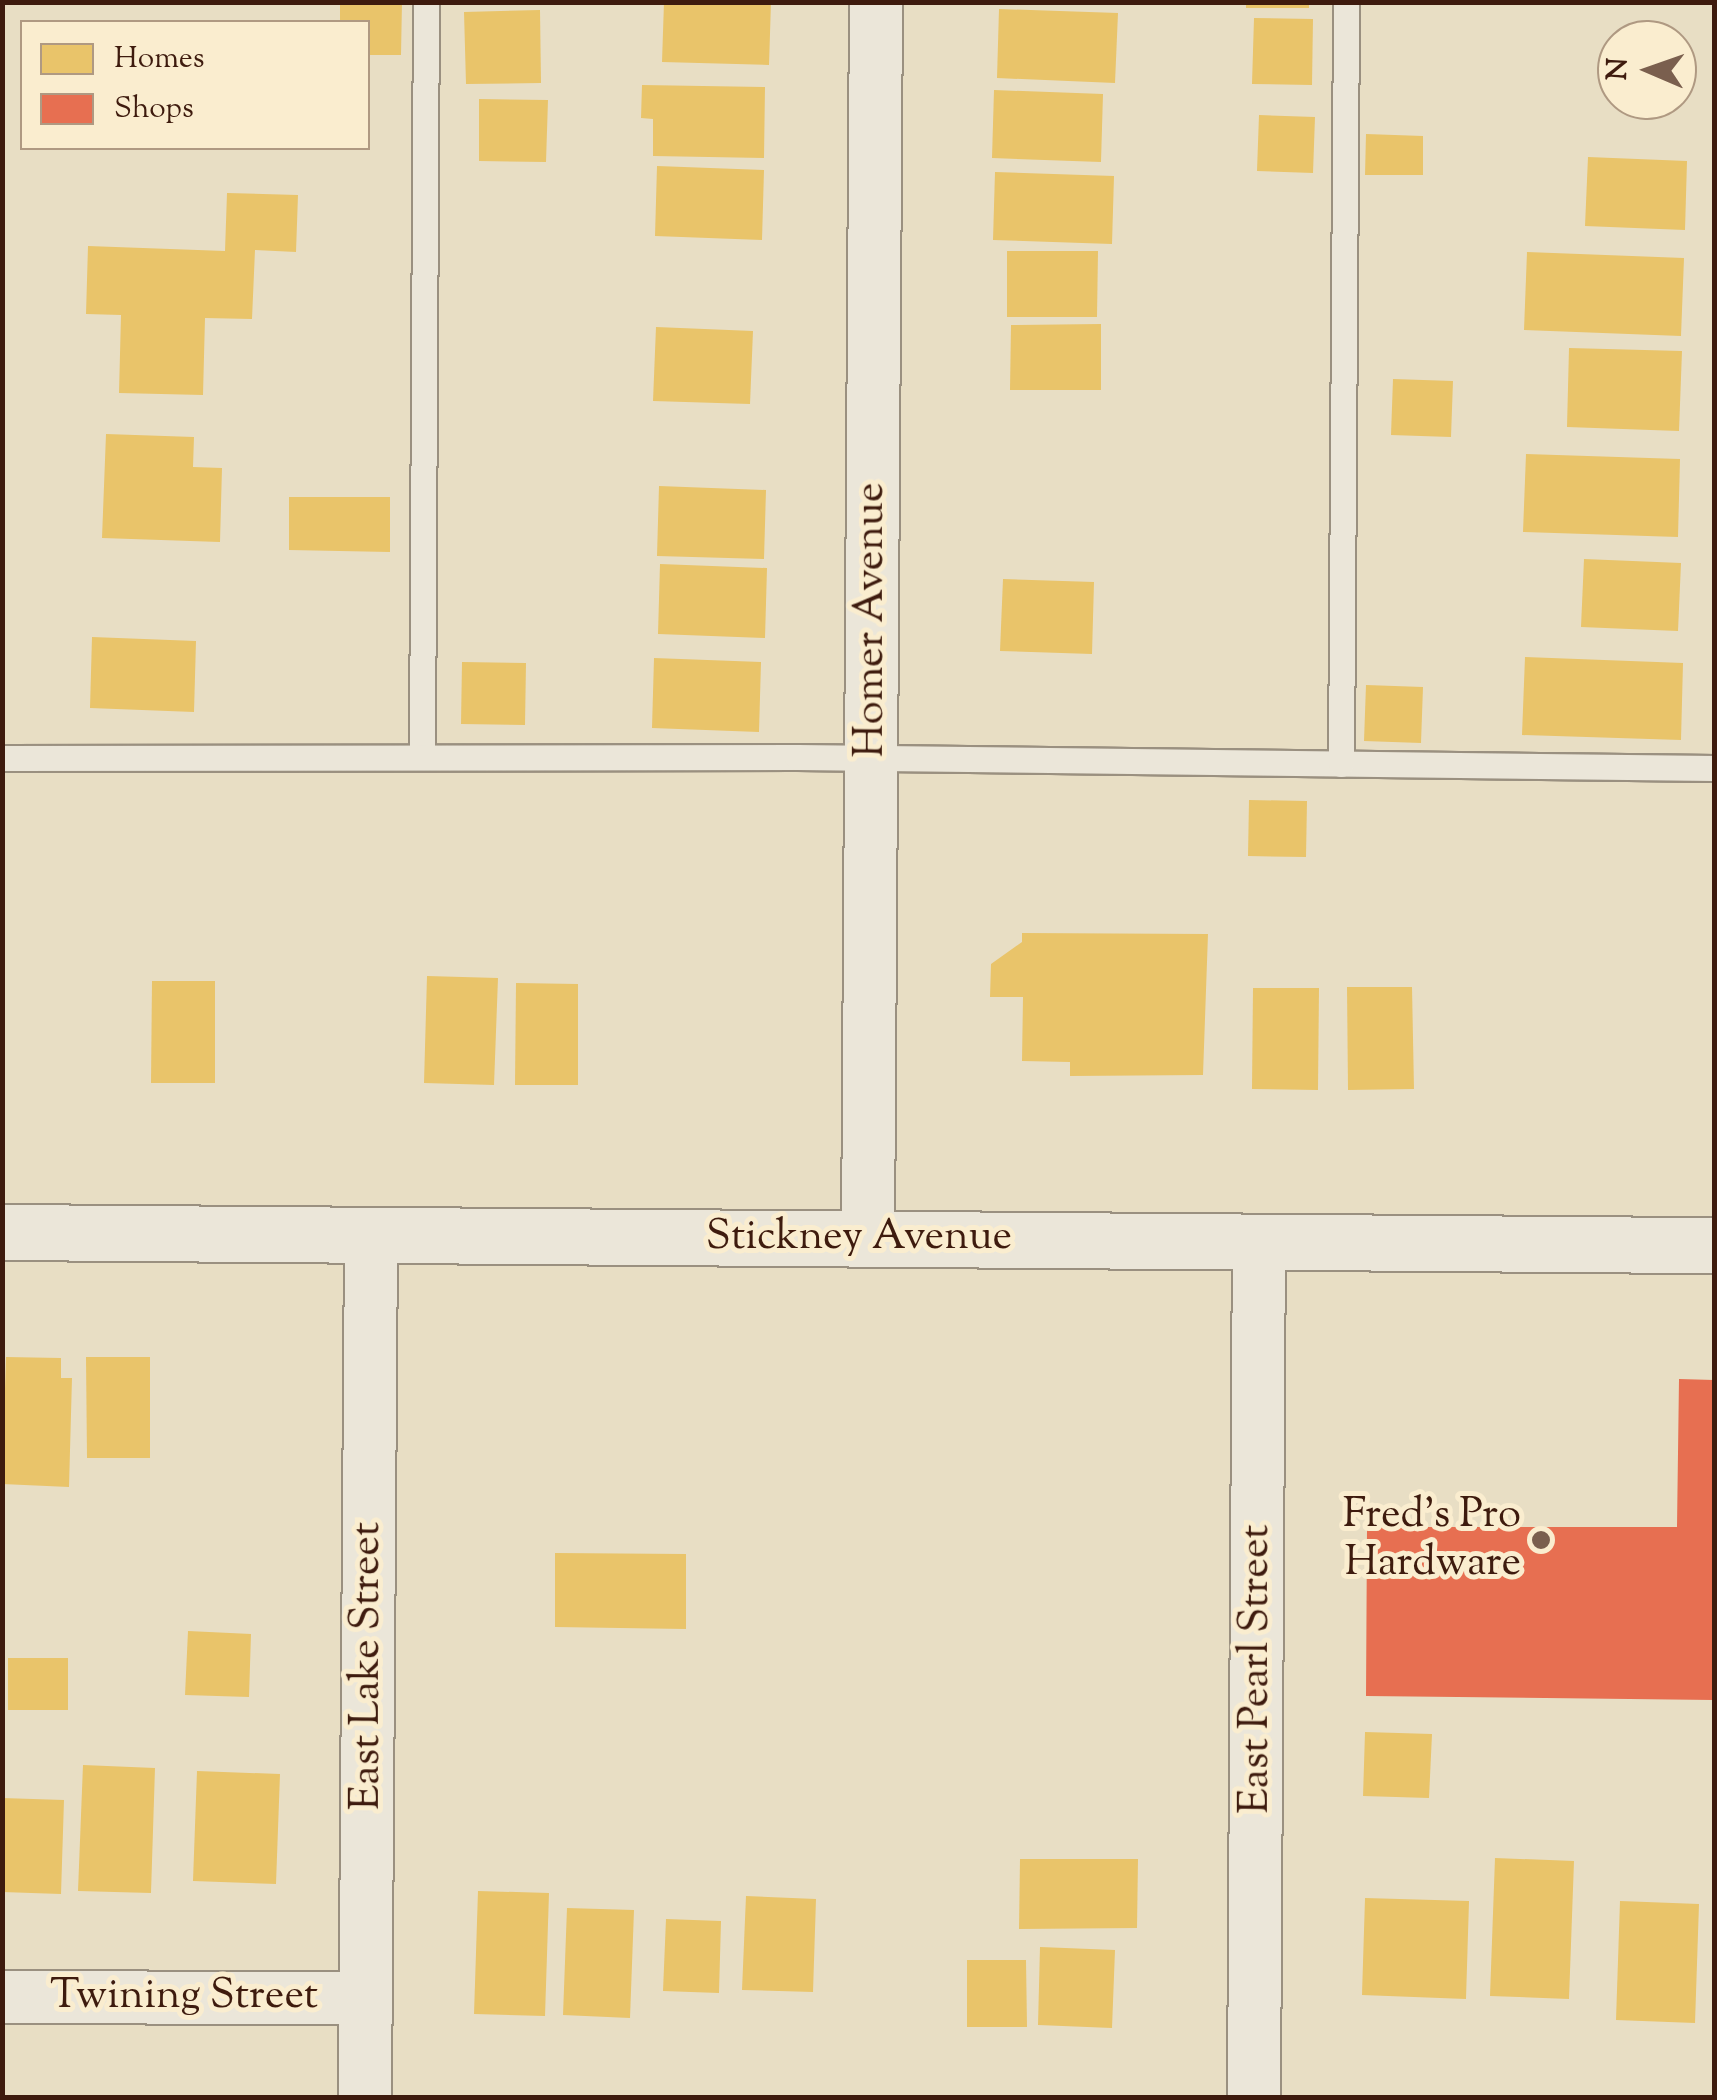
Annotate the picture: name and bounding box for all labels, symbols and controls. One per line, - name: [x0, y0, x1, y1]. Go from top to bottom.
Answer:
- legend: [20, 20, 370, 150]
- north arrow: [1597, 20, 1697, 120]
- text: Homes: [114, 38, 204, 81]
- text: N: [1599, 57, 1639, 81]
- text: Shops: [114, 88, 194, 131]
- street label: Homer Avenue: [847, 482, 897, 758]
- street label: Stickney Avenue: [706, 1213, 1012, 1263]
- place label: Fred's Pro Hardware: [1343, 1491, 1521, 1590]
- street label: East Lake Street: [343, 1522, 393, 1810]
- street label: East Pearl Street: [1232, 1524, 1282, 1814]
- marker: Fred's Pro Hardware: [1530, 1529, 1552, 1551]
- street label: Twining Street: [50, 1972, 318, 2022]

